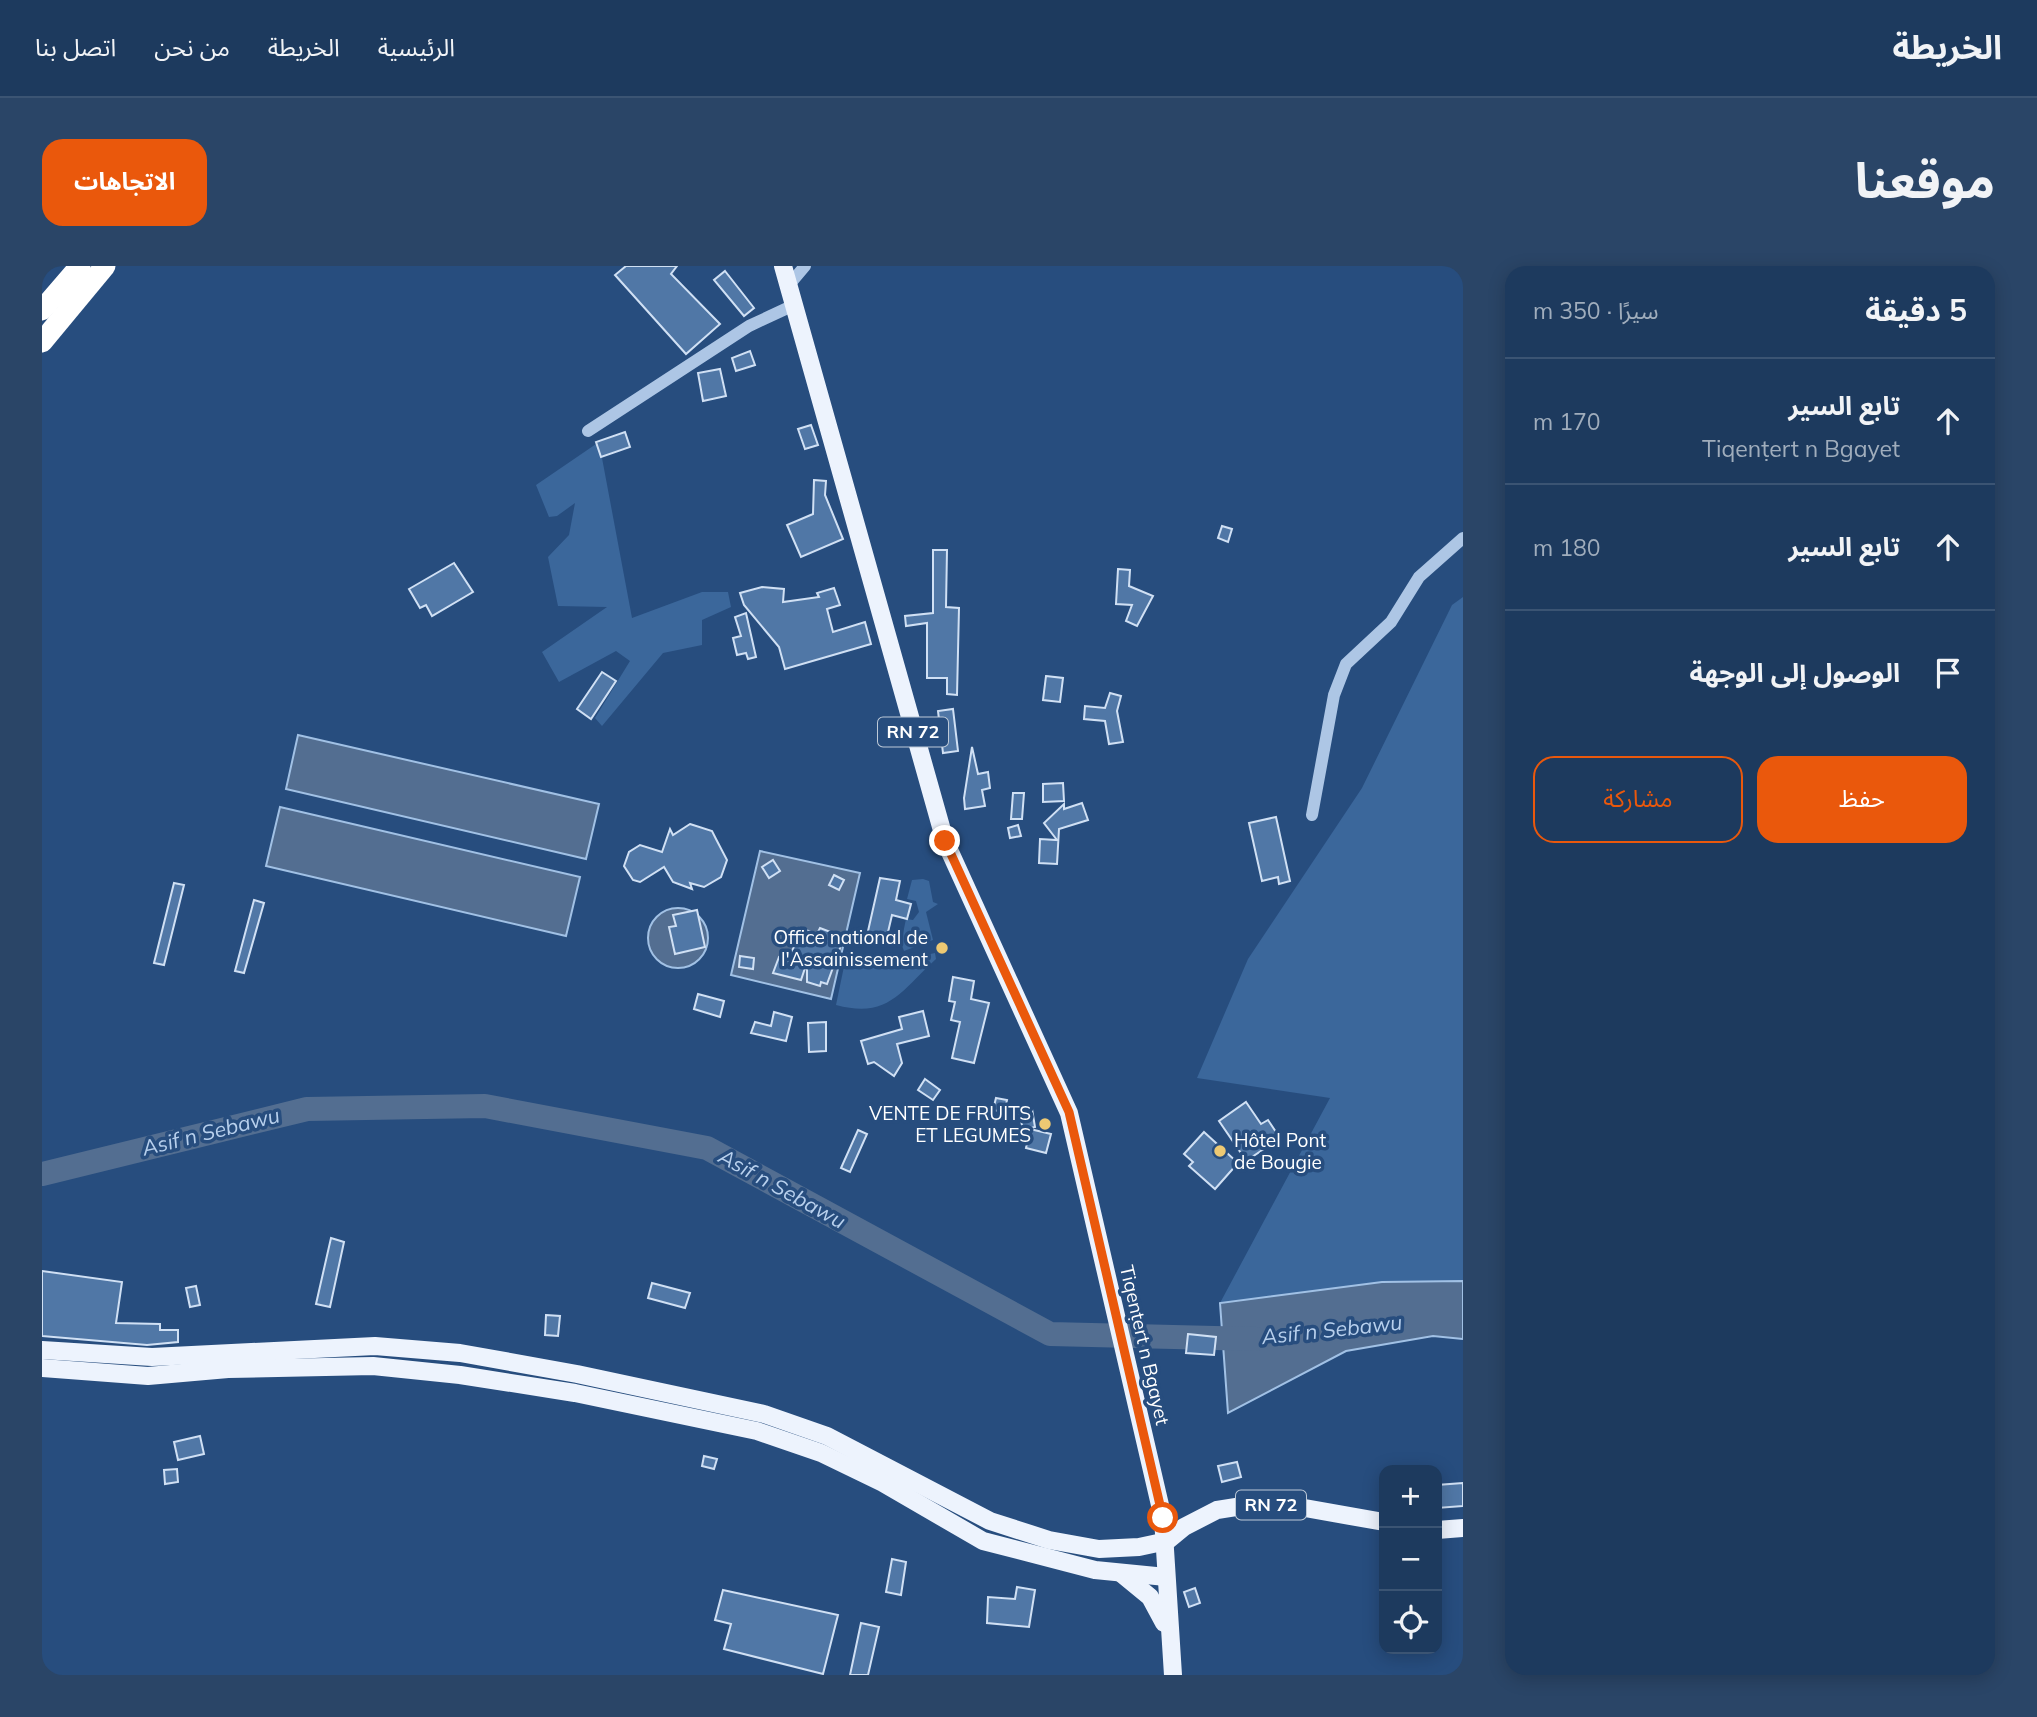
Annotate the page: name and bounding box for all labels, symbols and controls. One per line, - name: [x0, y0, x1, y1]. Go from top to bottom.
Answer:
- text: الخريطة: [1892, 26, 2002, 67]
- text: اتصل بنا: [35, 32, 116, 62]
- text: من نحن: [154, 32, 230, 62]
- text: الخريطة: [268, 32, 340, 62]
- text: الرئيسية: [378, 32, 455, 62]
- button: الاتجاهات: [42, 139, 207, 226]
- text: موقعنا: [1855, 149, 1995, 210]
- text: 5 دقيقة: [1865, 291, 1967, 329]
- text: سيرًا · 350 m: [1533, 296, 1659, 325]
- text: تابع السير: [1789, 389, 1900, 422]
- icon: ahead: [1929, 402, 1967, 440]
- text: 170 m: [1533, 407, 1601, 436]
- text: Tiqenṭert n Bgayet: [1702, 434, 1900, 463]
- icon: ahead: [1929, 528, 1967, 566]
- text: تابع السير: [1789, 530, 1900, 563]
- text: 180 m: [1533, 533, 1601, 562]
- icon: arrive: [1929, 654, 1967, 692]
- text: الوصول إلى الوجهة: [1689, 656, 1900, 689]
- road number: RN 72: [878, 718, 948, 746]
- button: مشاركة: [1533, 756, 1743, 843]
- button: حفظ: [1757, 756, 1967, 843]
- route end: [929, 825, 960, 856]
- place label: Office national de l'Assainissement: [773, 925, 928, 971]
- marker: Office national de l'Assainissement: [934, 940, 950, 956]
- water label: Asif n Sebawu: [138, 1101, 282, 1161]
- place label: VENTE DE FRUITS ET LEGUMES: [869, 1101, 1031, 1147]
- marker: VENTE DE FRUITS ET LEGUMES: [1037, 1116, 1053, 1132]
- place label: Hôtel Pont de Bougie: [1234, 1128, 1327, 1174]
- water label: Asif n Sebawu: [714, 1142, 850, 1234]
- marker: Hôtel Pont de Bougie: [1212, 1143, 1228, 1159]
- street label: Tiqenṭert n Bgayet: [1115, 1263, 1175, 1428]
- water label: Asif n Sebawu: [1259, 1309, 1403, 1349]
- map controls: [1379, 1465, 1442, 1654]
- button: +: [1379, 1465, 1442, 1528]
- road number: RN 72: [1236, 1490, 1306, 1520]
- route start: [1147, 1502, 1178, 1533]
- button: −: [1379, 1528, 1442, 1591]
- button: locate: [1379, 1591, 1442, 1654]

